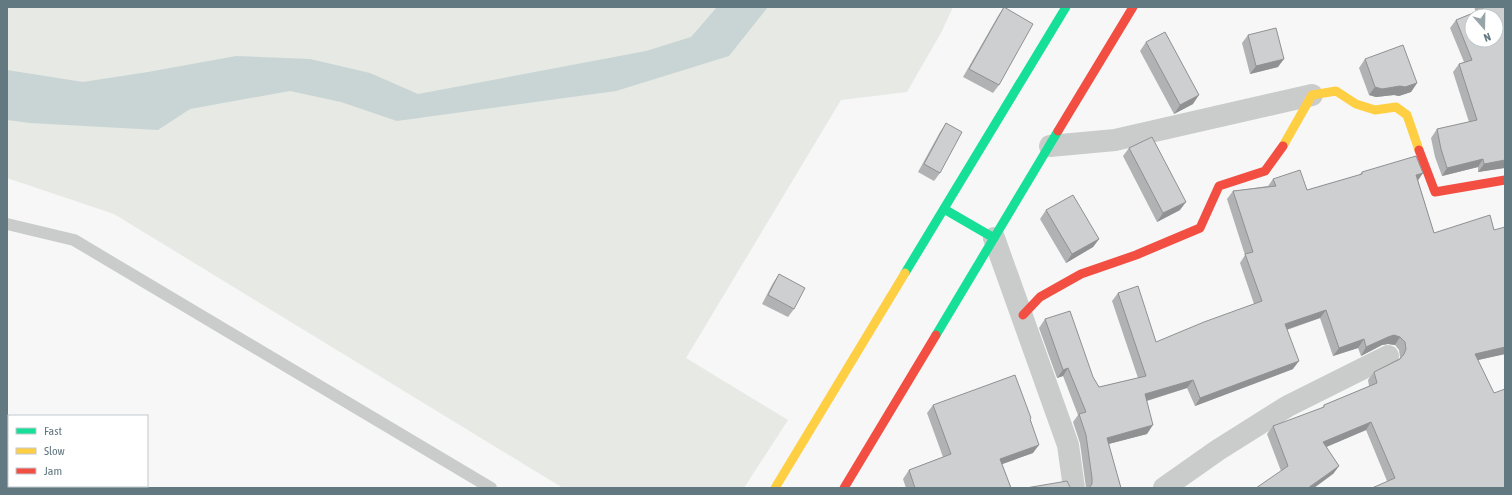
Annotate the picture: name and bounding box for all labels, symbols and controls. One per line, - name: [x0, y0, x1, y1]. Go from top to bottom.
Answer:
- north arrow: [1464, 8, 1504, 48]
- text: N: [1482, 31, 1493, 44]
- legend: [8, 415, 148, 487]
- text: Fast: [44, 424, 62, 438]
- text: Slow: [44, 444, 65, 458]
- text: Jam: [44, 464, 62, 478]

